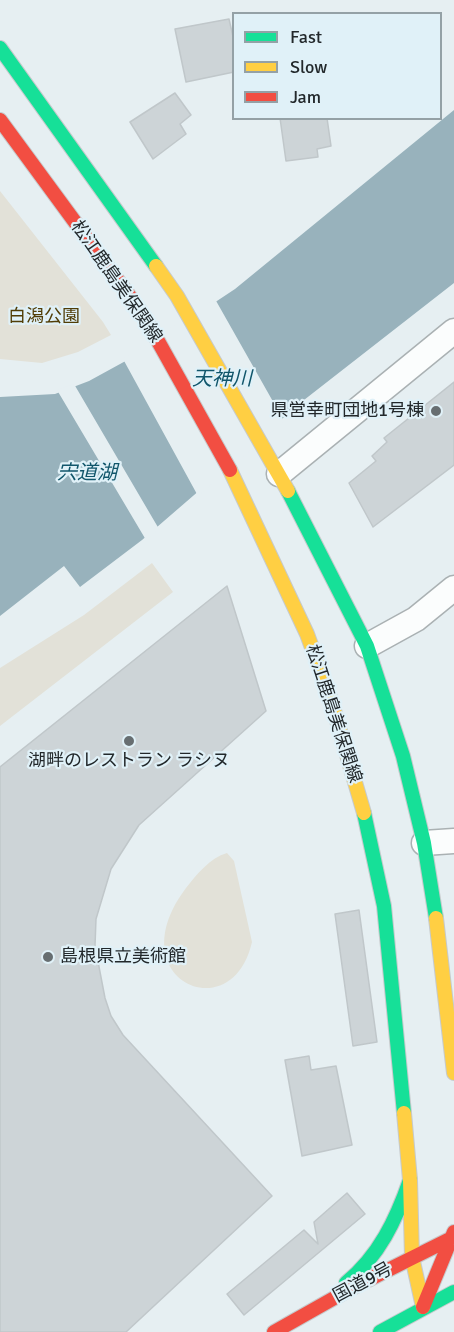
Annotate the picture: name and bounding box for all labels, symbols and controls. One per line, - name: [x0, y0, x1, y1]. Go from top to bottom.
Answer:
- legend: [232, 12, 442, 120]
- text: Fast: [290, 26, 322, 48]
- text: Slow: [290, 56, 327, 78]
- text: Jam: [290, 86, 321, 108]
- street label: 松江鹿島美保関線: [66, 217, 166, 347]
- park label: 白潟公園: [8, 306, 80, 328]
- water label: 天神川: [192, 368, 252, 392]
- place label: 県営幸町団地1号棟: [270, 400, 424, 422]
- marker: 県営幸町団地1号棟: [429, 404, 443, 418]
- water label: 宍道湖: [57, 462, 117, 486]
- street label: 松江鹿島美保関線: [300, 642, 366, 786]
- marker: 湖畔のレストラン ラシヌ: [122, 734, 136, 748]
- place label: 湖畔のレストラン ラシヌ: [28, 750, 230, 772]
- place label: 島根県立美術館: [60, 946, 186, 968]
- marker: 島根県立美術館: [41, 950, 55, 964]
- street label: 国道9号: [330, 1259, 396, 1307]

